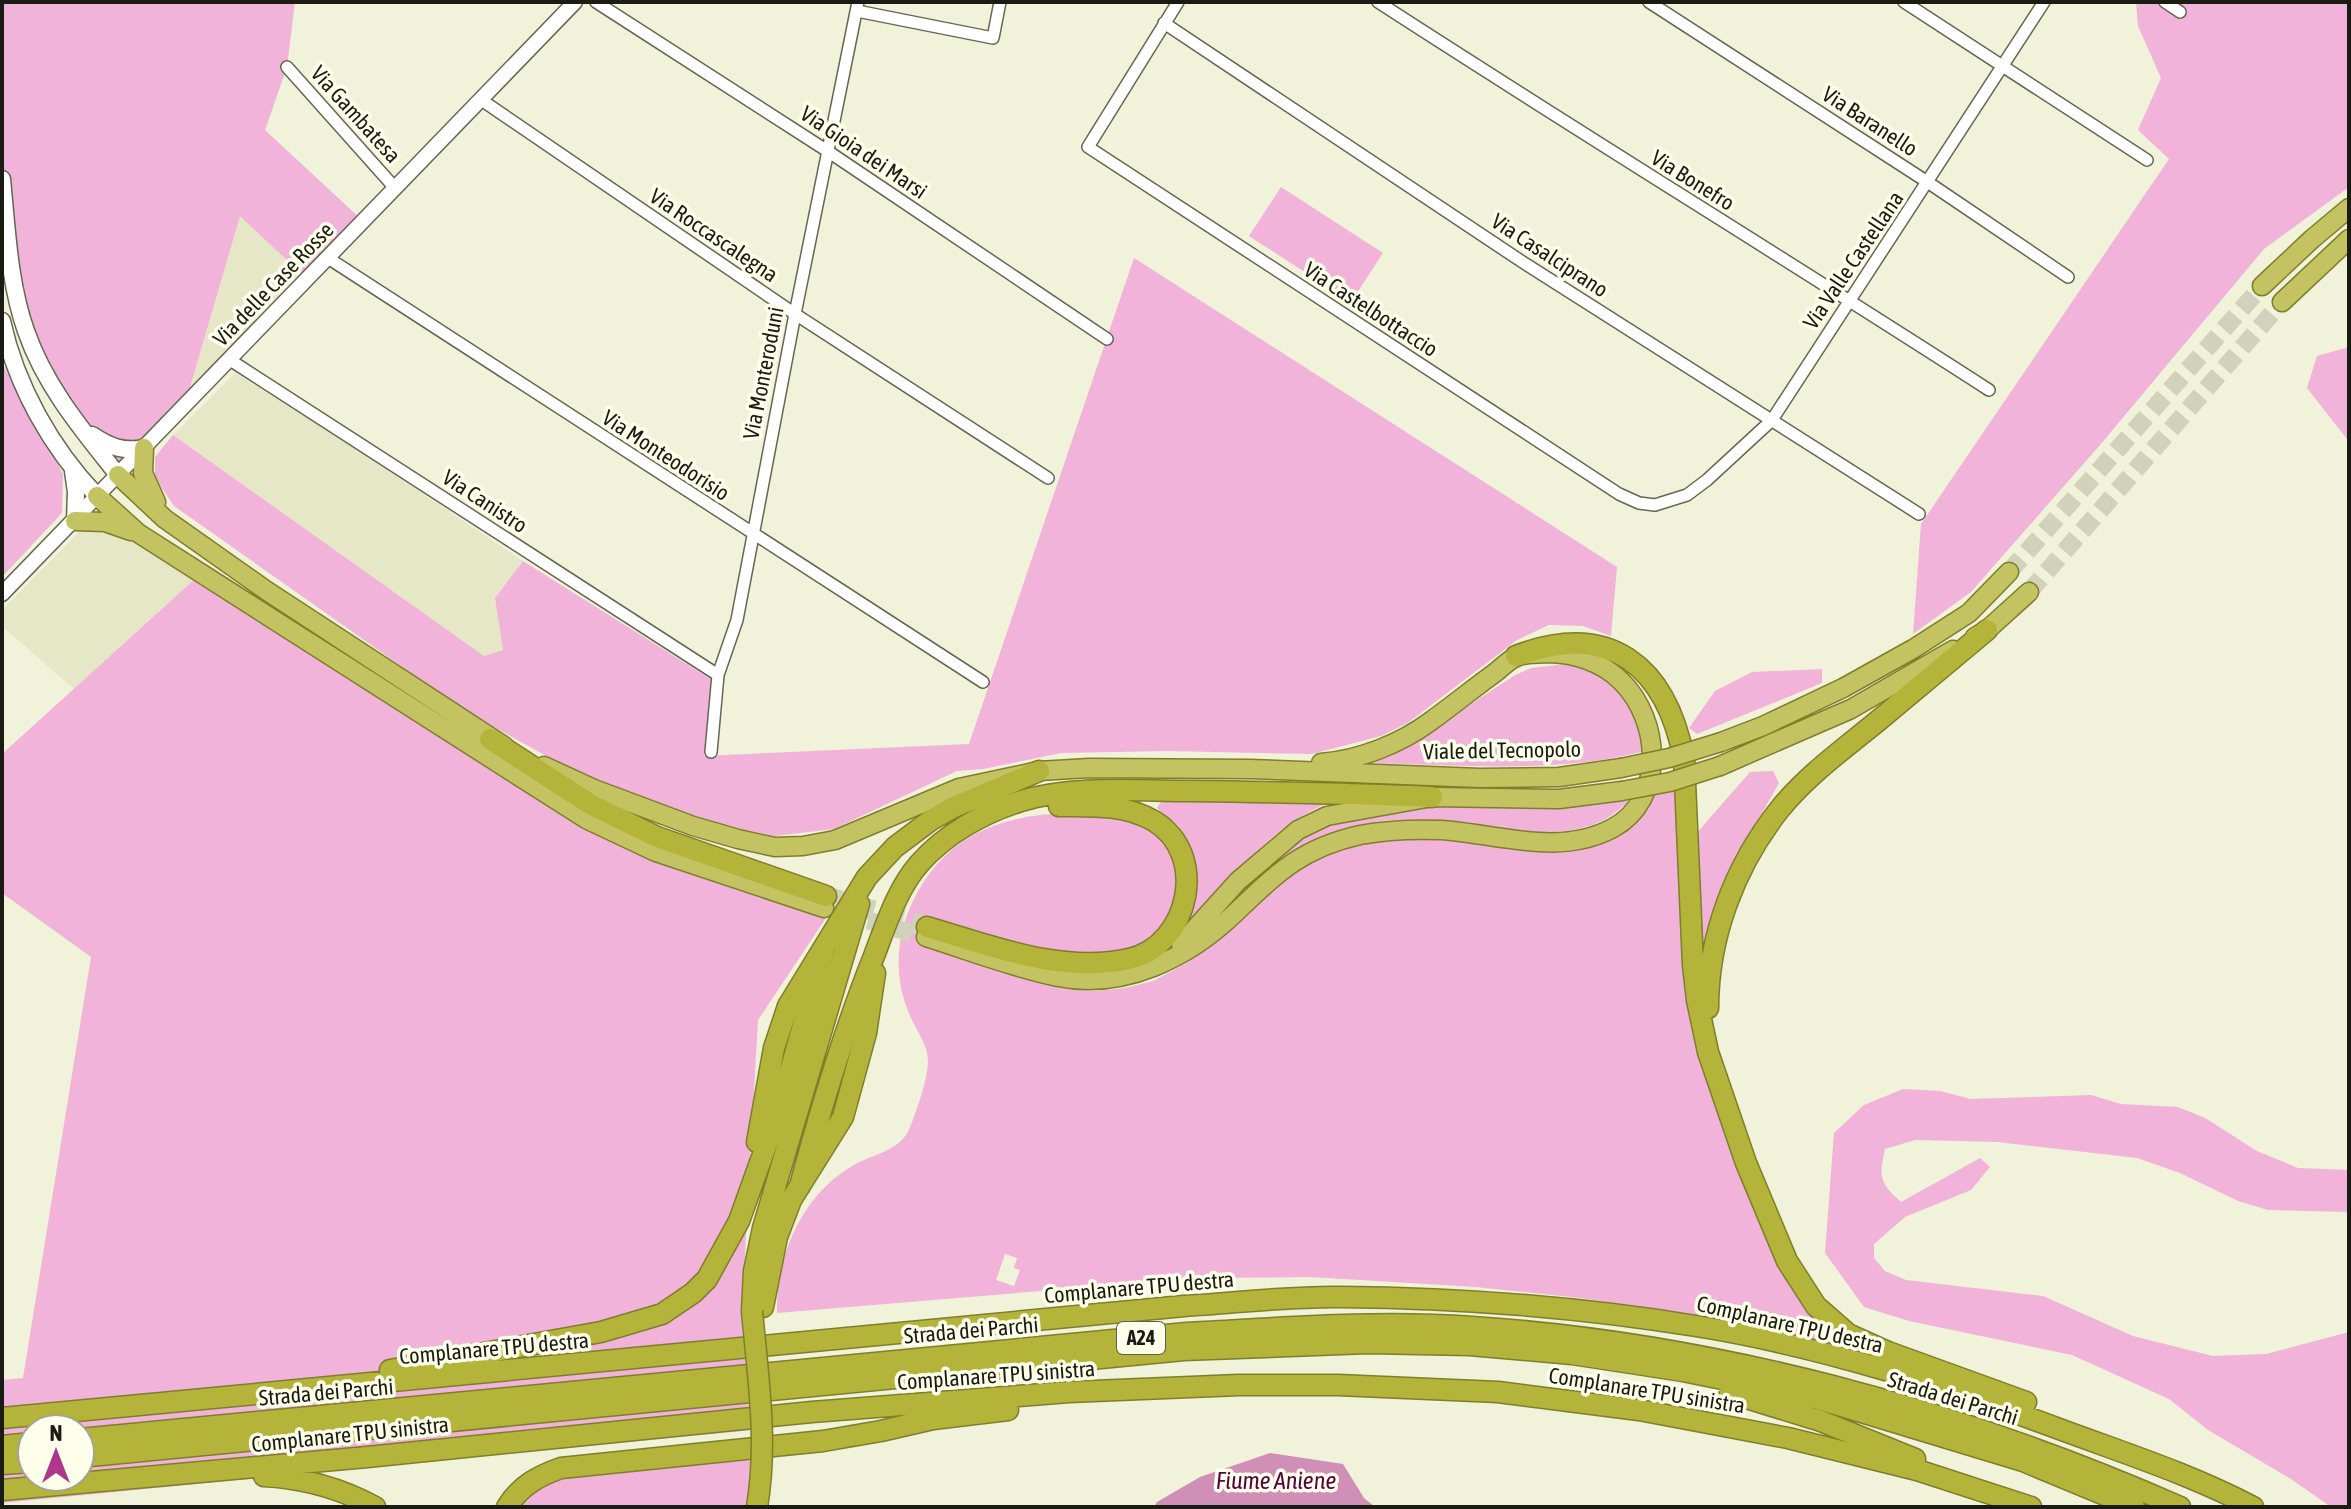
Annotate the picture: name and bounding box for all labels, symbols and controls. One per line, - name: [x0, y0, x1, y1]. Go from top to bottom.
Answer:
- street label: Via Gambatesa: [306, 60, 406, 168]
- street label: Via Baranello: [1817, 81, 1923, 161]
- street label: Via Gioia dei Marsi: [796, 100, 932, 204]
- street label: Via Bonefro: [1646, 144, 1740, 216]
- street label: Via Roccascalegna: [645, 183, 783, 287]
- street label: Via Valle Castellana: [1797, 186, 1909, 334]
- street label: Via Casalciprano: [1487, 208, 1613, 302]
- street label: Via delle Case Rosse: [207, 217, 339, 351]
- street label: Via Castelbottaccio: [1299, 256, 1443, 362]
- street label: Via Monteroduni: [737, 304, 789, 442]
- street label: Via Monteodorisio: [597, 404, 735, 506]
- street label: Via Canistro: [438, 464, 532, 538]
- street label: Viale del Tecnopolo: [1423, 736, 1581, 764]
- street label: Complanare TPU destra: [1043, 1266, 1235, 1308]
- street label: Complanare TPU destra: [1694, 1290, 1886, 1358]
- street label: Strada dei Parchi: [903, 1311, 1039, 1349]
- road number: A24: [1117, 1322, 1165, 1354]
- street label: Complanare TPU destra: [398, 1327, 590, 1369]
- street label: Complanare TPU sinistra: [896, 1355, 1096, 1395]
- street label: Complanare TPU sinistra: [1547, 1362, 1747, 1418]
- street label: Strada dei Parchi: [1885, 1366, 2021, 1430]
- street label: Strada dei Parchi: [258, 1373, 394, 1411]
- street label: Complanare TPU sinistra: [250, 1411, 450, 1457]
- north arrow: [16, 1413, 96, 1493]
- text: N: [50, 1420, 62, 1446]
- water label: Fiume Aniene: [1216, 1467, 1336, 1494]

